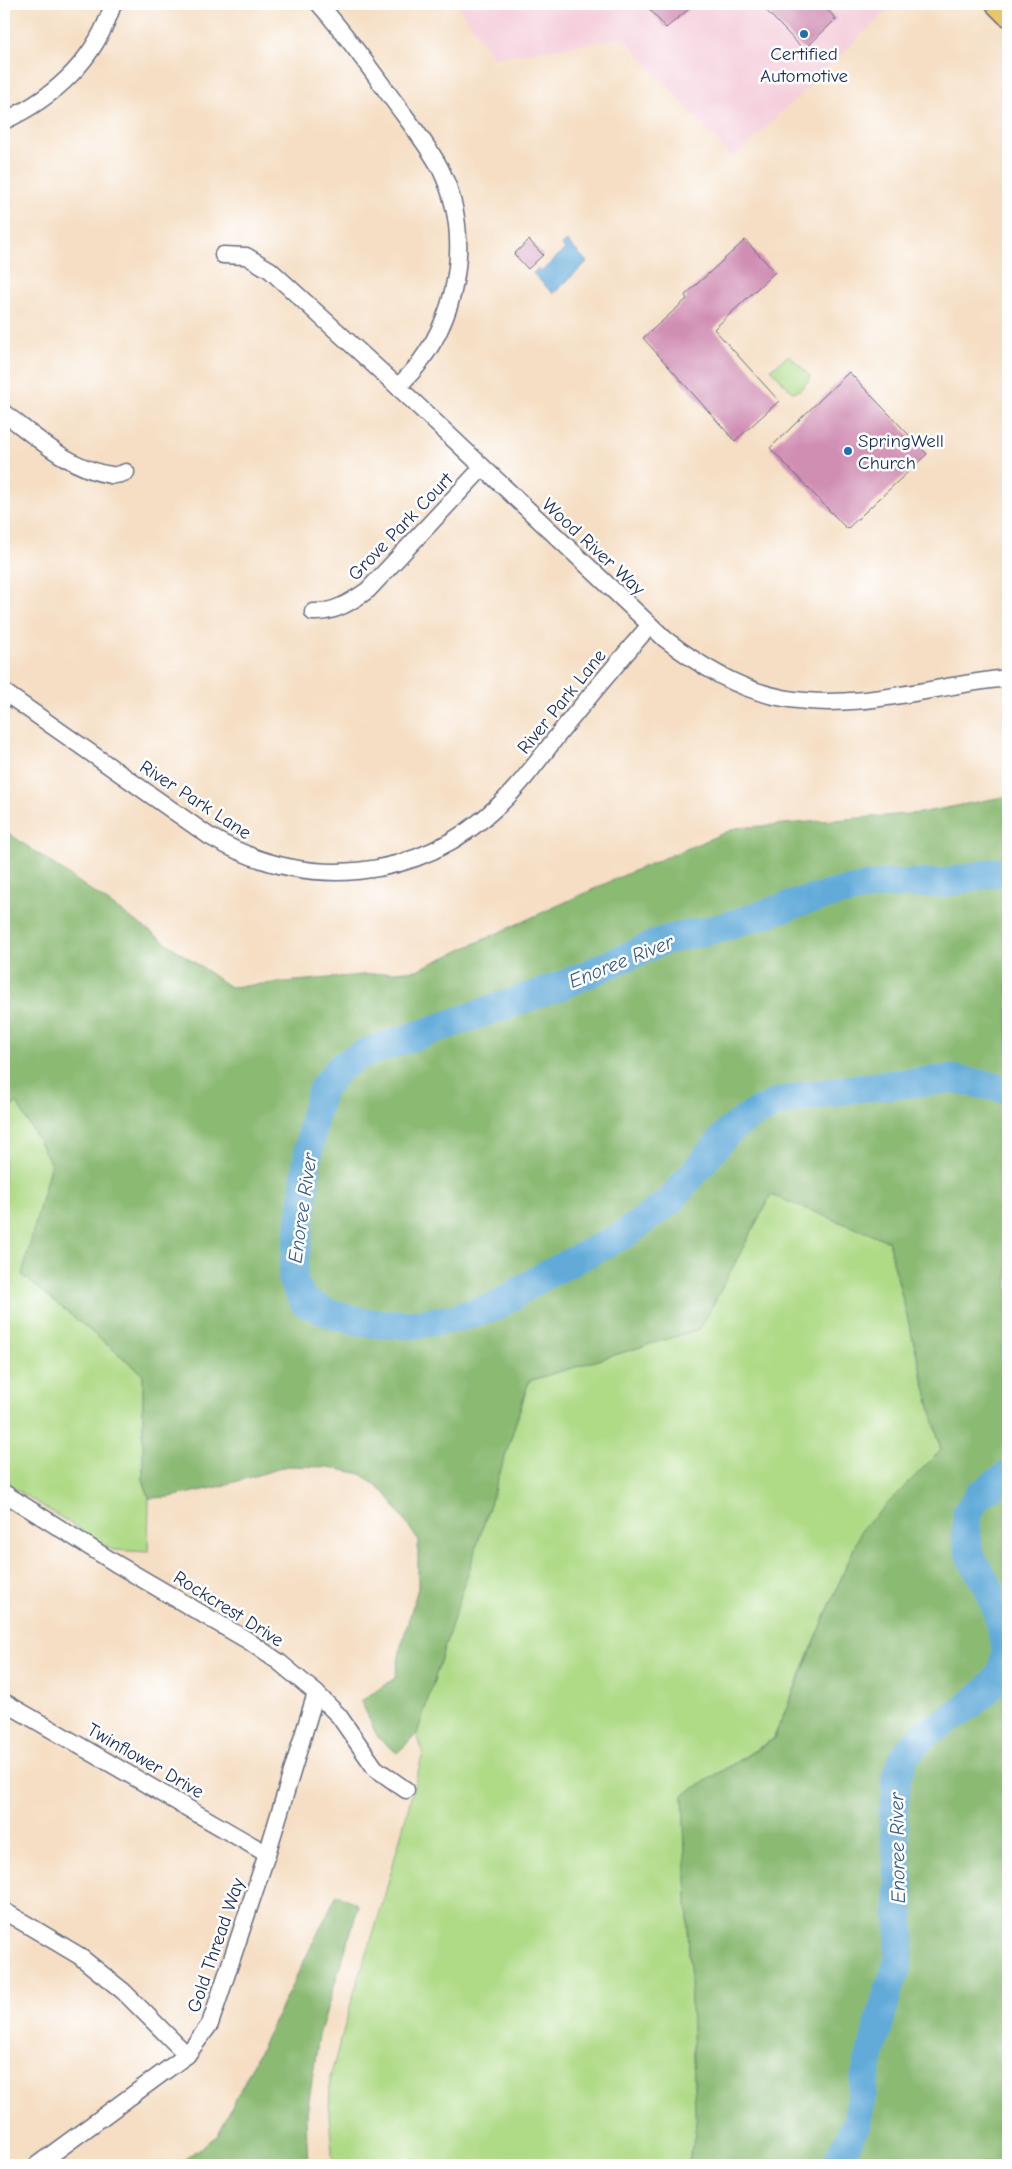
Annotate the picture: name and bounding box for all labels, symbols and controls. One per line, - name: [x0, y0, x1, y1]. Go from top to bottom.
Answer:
- marker: Certified Automotive: [798, 28, 810, 40]
- place label: Certified Automotive: [760, 43, 848, 87]
- place label: SpringWell Church: [858, 430, 944, 474]
- marker: SpringWell Church: [842, 445, 854, 457]
- street label: Grove Park Court: [344, 468, 458, 585]
- street label: Wood River Way: [537, 494, 650, 600]
- street label: River Park Lane: [513, 645, 611, 758]
- street label: River Park Lane: [136, 756, 255, 844]
- water label: Enoree River: [566, 930, 678, 993]
- water label: Enoree River: [283, 1151, 322, 1264]
- street label: Rockcrest Drive: [169, 1566, 288, 1651]
- street label: Twinflower Drive: [83, 1719, 208, 1803]
- water label: Enoree River: [885, 1791, 910, 1904]
- street label: Gold Thread Way: [183, 1875, 249, 2015]

